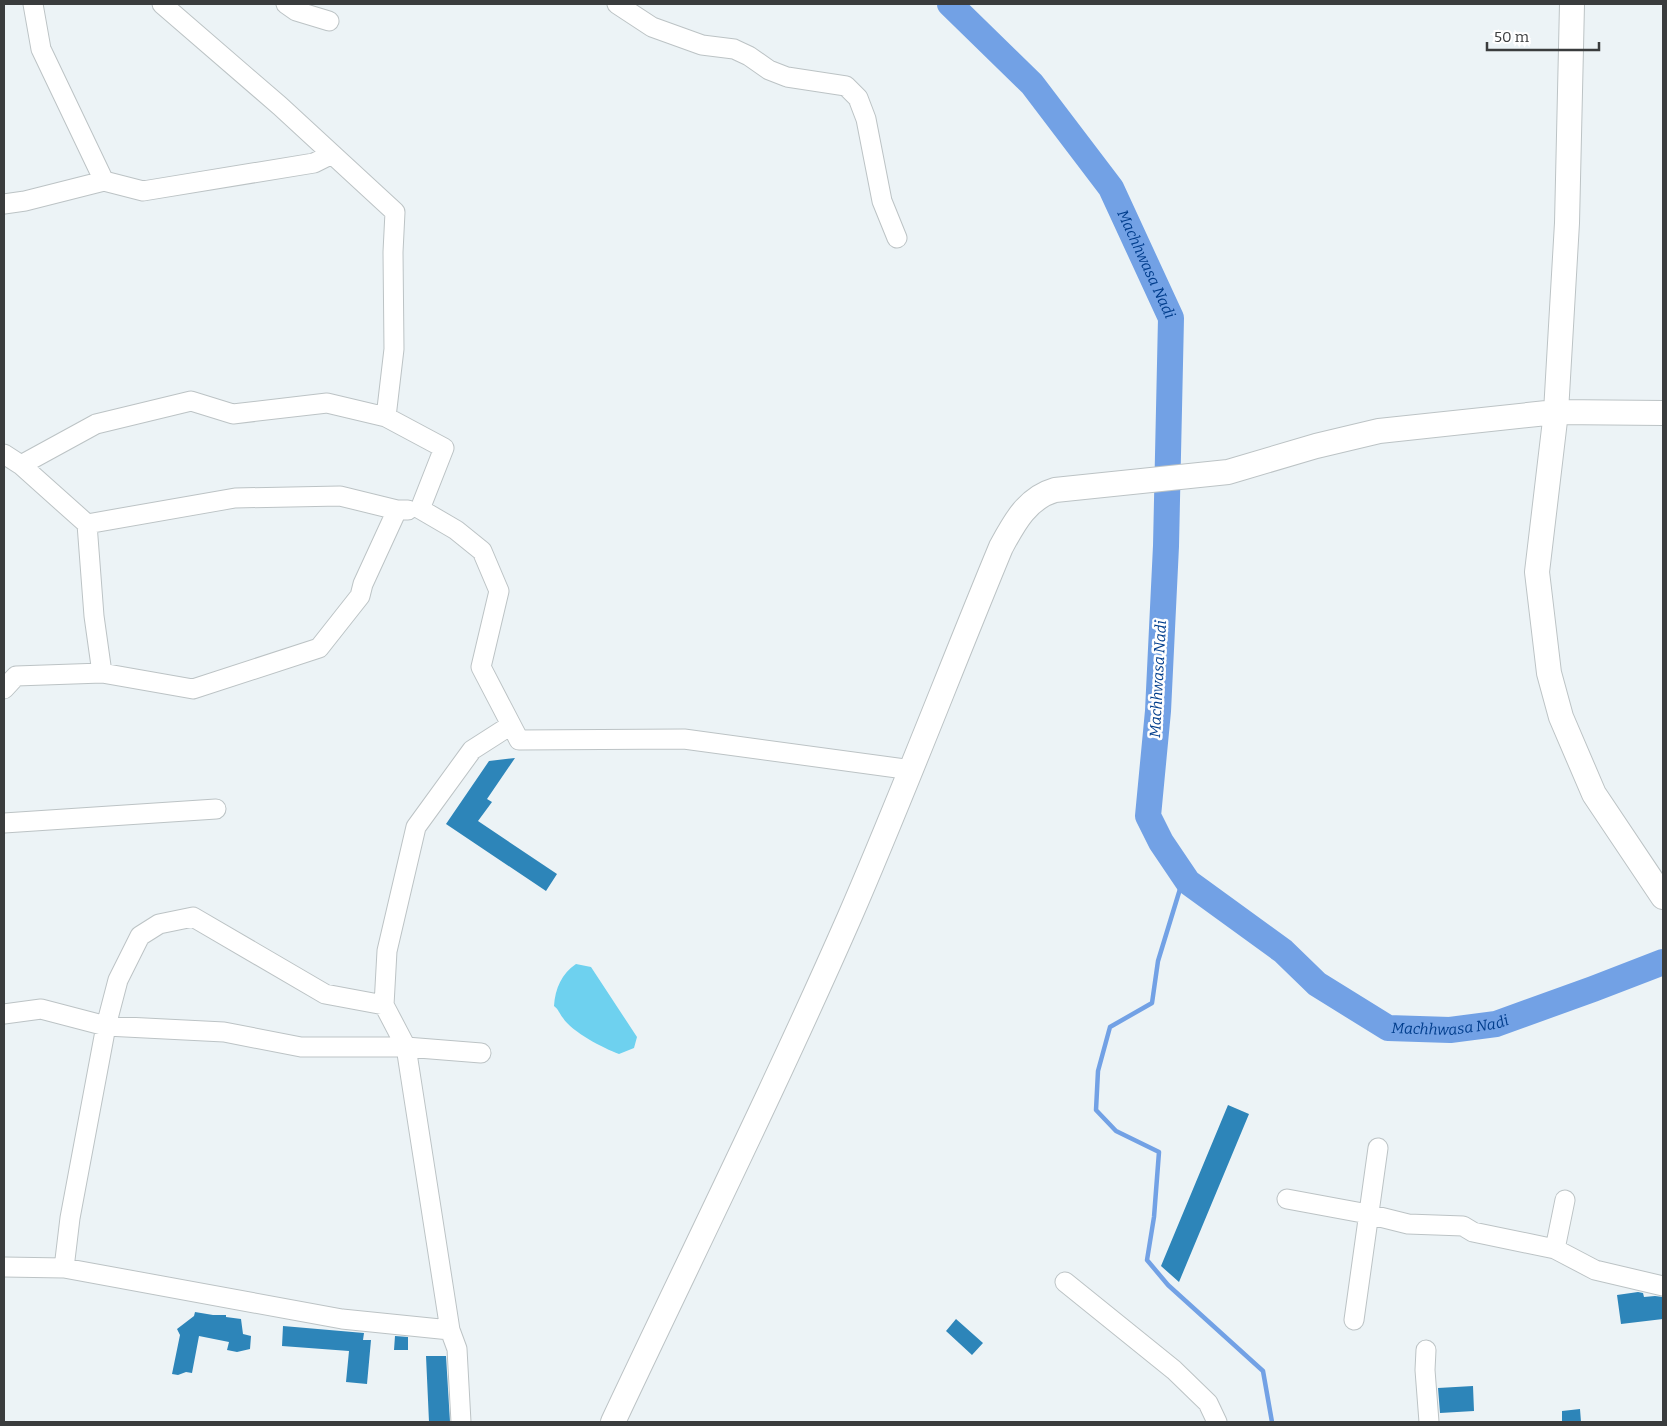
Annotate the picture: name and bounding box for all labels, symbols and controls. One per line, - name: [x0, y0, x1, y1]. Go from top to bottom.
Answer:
- scale bar: [1487, 20, 1600, 52]
- text: 50 m: [1494, 28, 1530, 46]
- water label: Machhwasa Nadi: [1113, 207, 1179, 321]
- water label: Machhwasa Nadi: [1146, 620, 1170, 738]
- water label: Machhwasa Nadi: [1391, 1011, 1511, 1039]

